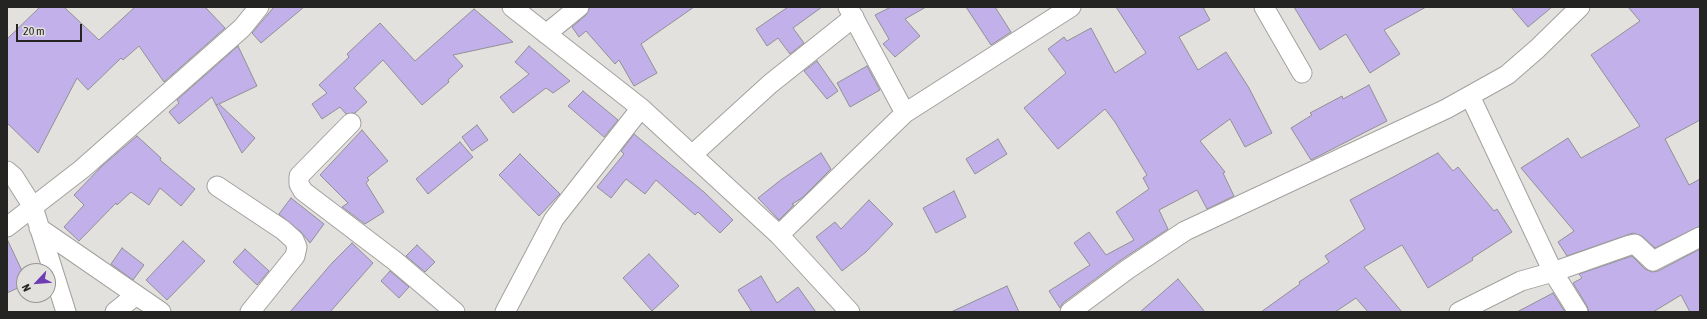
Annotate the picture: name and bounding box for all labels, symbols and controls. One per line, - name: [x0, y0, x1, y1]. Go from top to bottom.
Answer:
- scale bar: [18, 16, 84, 42]
- text: 20 m: [23, 24, 45, 38]
- north arrow: [16, 263, 56, 303]
- text: N: [19, 282, 33, 293]

